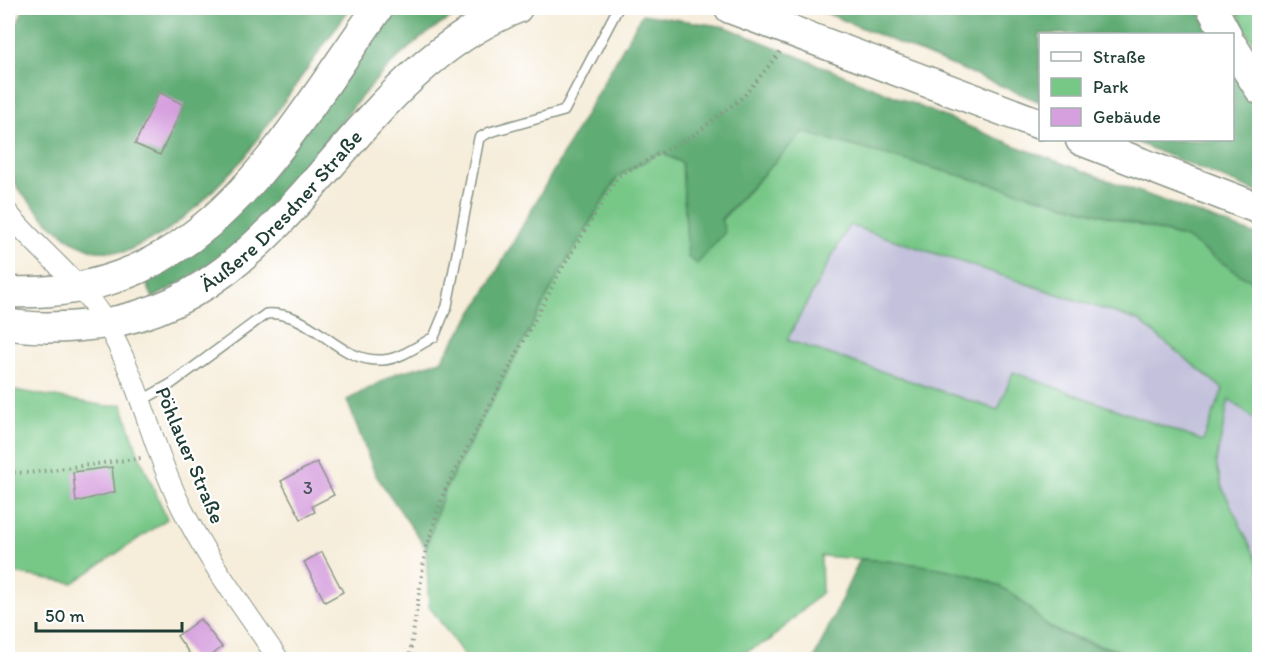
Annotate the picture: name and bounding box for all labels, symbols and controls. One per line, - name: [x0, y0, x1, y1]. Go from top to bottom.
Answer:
- legend: [1039, 33, 1234, 141]
- text: Straße: [1093, 46, 1146, 68]
- text: Park: [1093, 76, 1128, 98]
- text: Gebäude: [1093, 106, 1161, 128]
- street label: Äußere Dresdner Straße: [195, 124, 367, 297]
- street label: Pöhlauer Straße: [150, 383, 231, 527]
- house number: 3: [303, 477, 313, 499]
- scale bar: [36, 595, 182, 633]
- text: 50 m: [45, 605, 85, 627]

